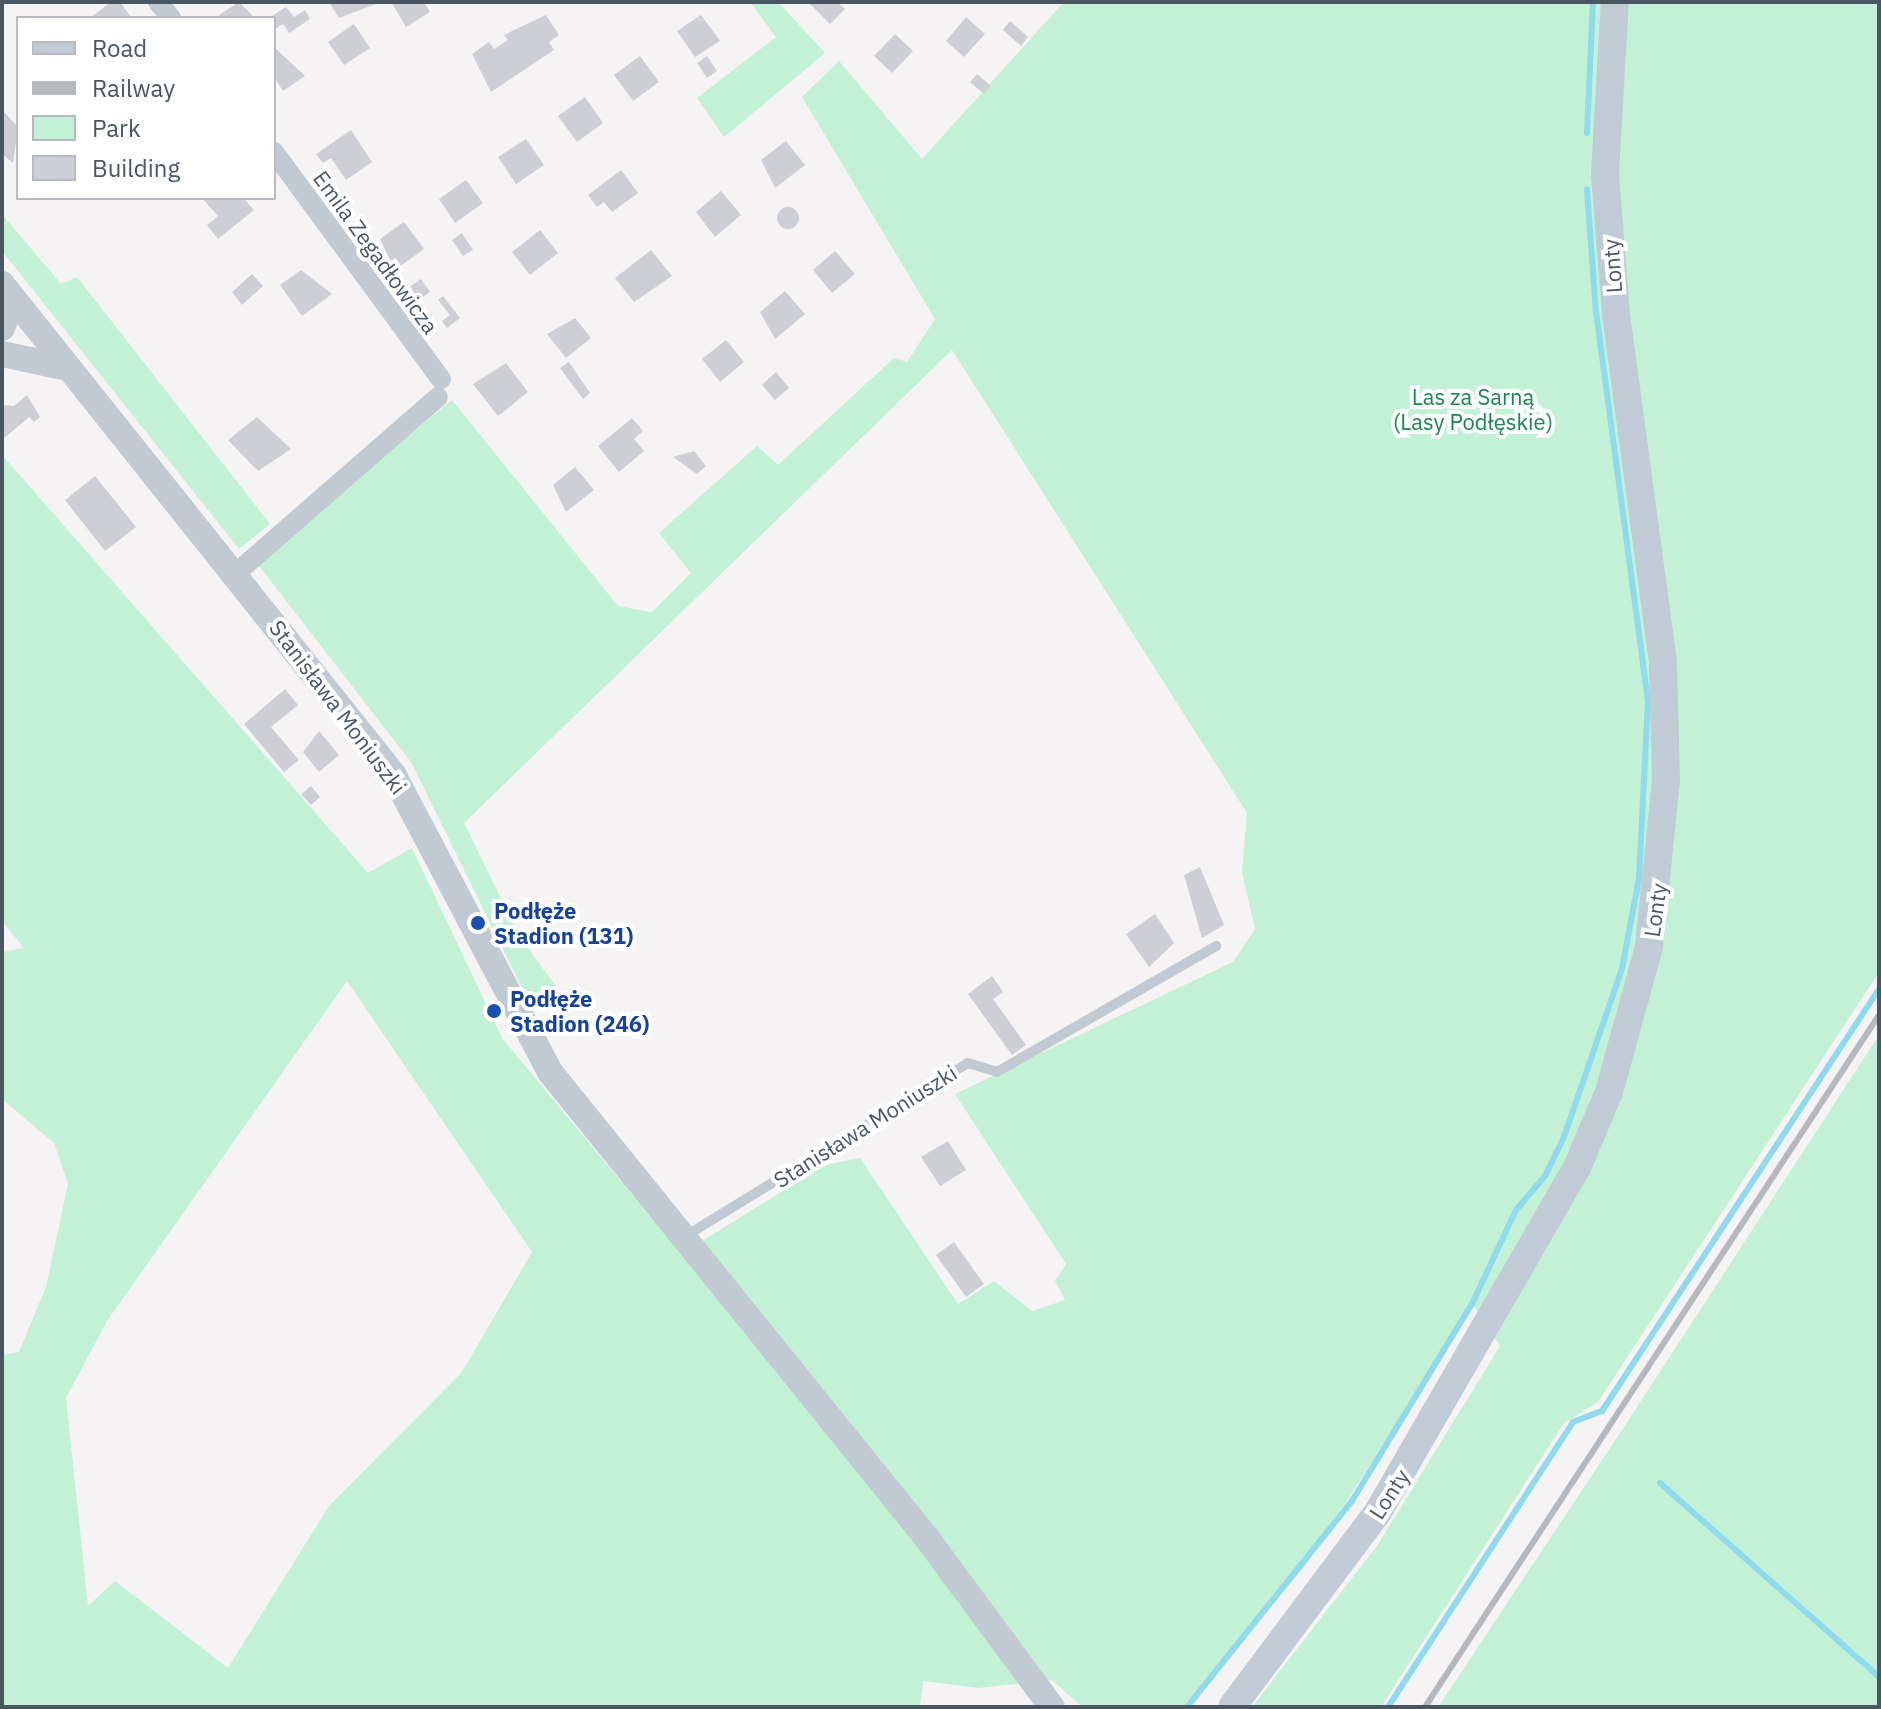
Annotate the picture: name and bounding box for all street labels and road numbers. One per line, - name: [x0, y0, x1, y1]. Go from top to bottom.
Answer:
- street label: Emila Zegadłowicza: [308, 165, 444, 339]
- street label: Lonty: [1597, 238, 1627, 294]
- street label: Stanisława Moniuszki: [264, 615, 412, 799]
- street label: Lonty: [1638, 881, 1672, 939]
- street label: Stanisława Moniuszki: [769, 1059, 961, 1193]
- street label: Lonty: [1363, 1464, 1415, 1524]

